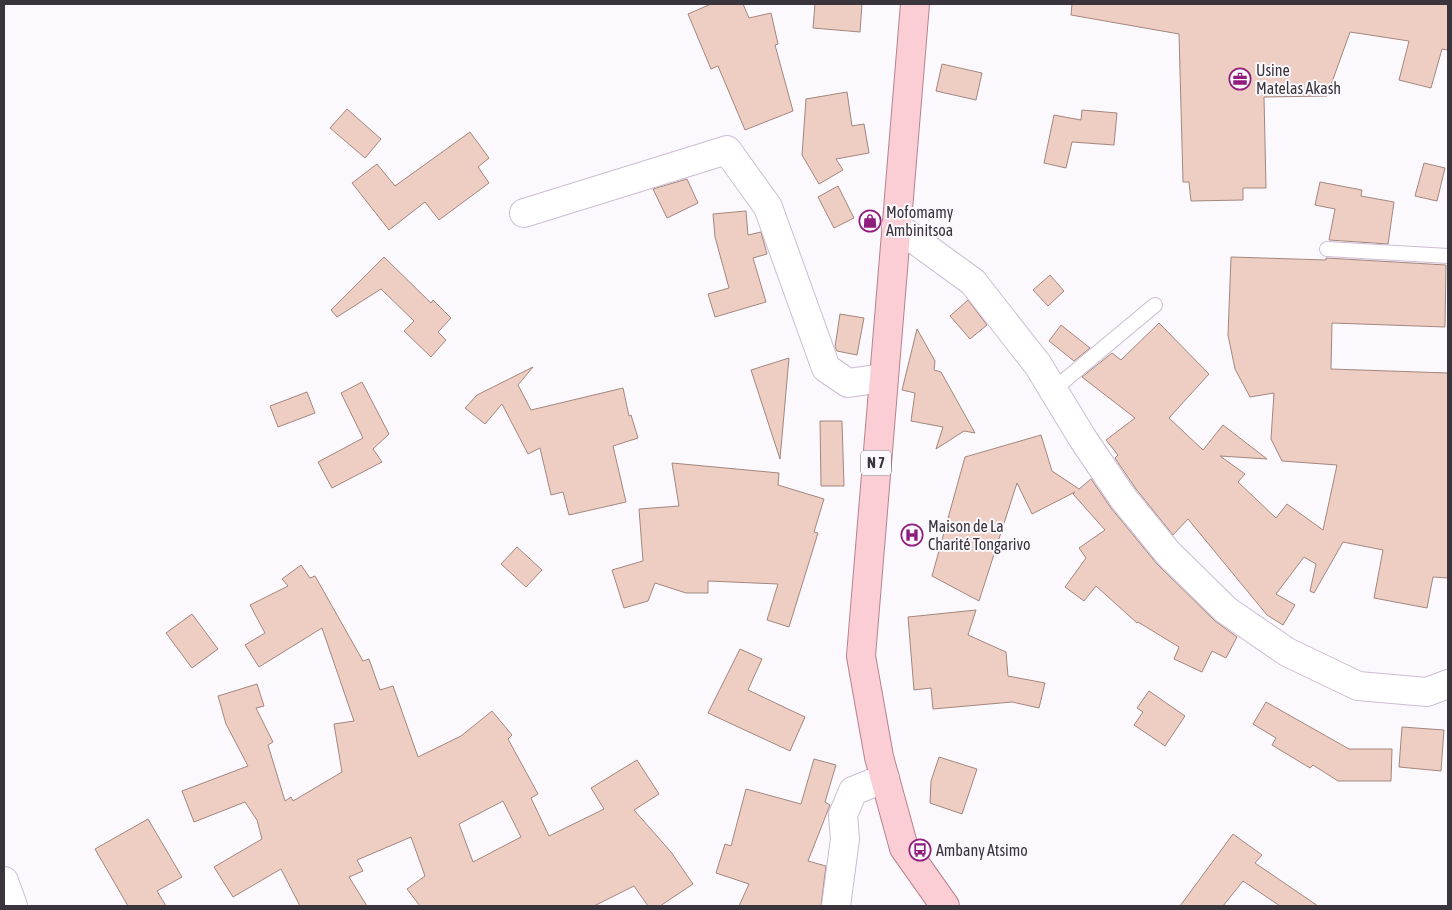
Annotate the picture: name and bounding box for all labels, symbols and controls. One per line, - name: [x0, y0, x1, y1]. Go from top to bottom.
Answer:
- place label: Usine Matelas Akash: [1256, 61, 1341, 97]
- office icon: Usine Matelas Akash: [1228, 67, 1252, 91]
- place label: Mofomamy Ambinitsoa: [886, 203, 954, 239]
- shop icon: Mofomamy Ambinitsoa: [858, 209, 882, 233]
- road number: N 7: [861, 450, 891, 476]
- place label: Maison de La Charité Tongarivo: [928, 517, 1030, 554]
- hospital icon: Maison de La Charité Tongarivo: [900, 523, 924, 547]
- bus stop icon: Ambany Atsimo: [908, 838, 932, 862]
- place label: Ambany Atsimo: [936, 841, 1028, 860]

